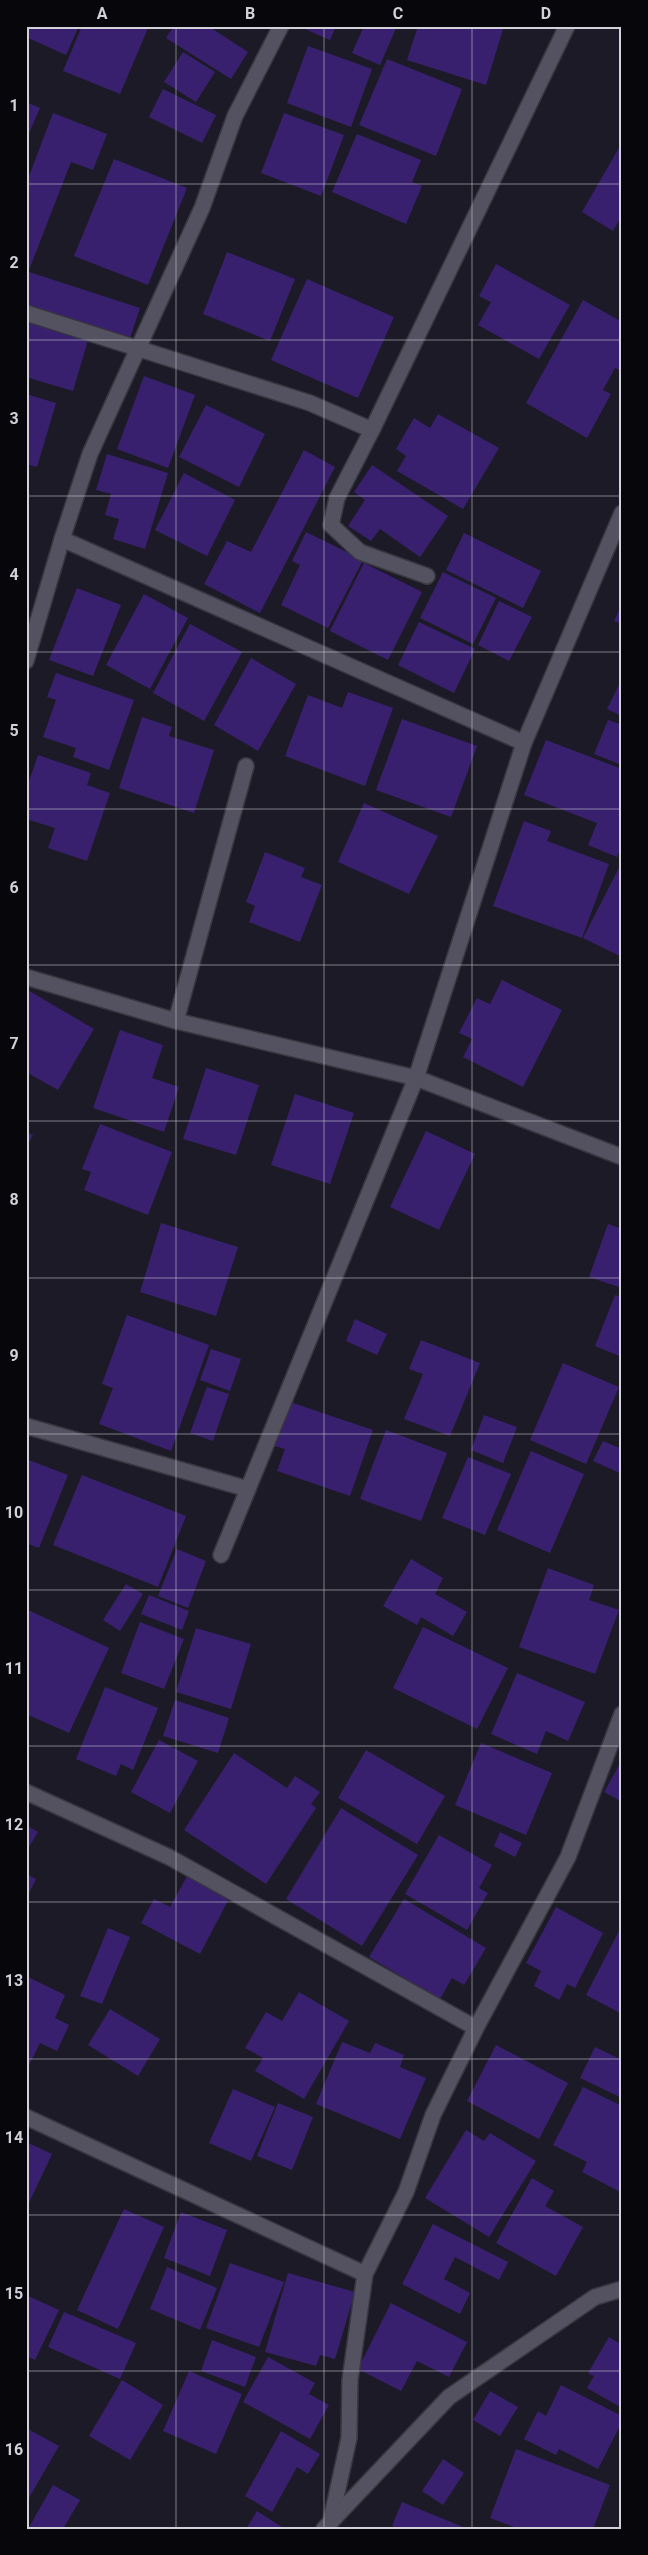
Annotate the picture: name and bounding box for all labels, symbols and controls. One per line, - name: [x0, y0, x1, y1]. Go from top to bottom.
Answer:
- text: A: [97, 4, 108, 23]
- text: B: [245, 4, 255, 23]
- text: C: [393, 4, 403, 23]
- text: D: [541, 4, 551, 23]
- text: 1: [9, 96, 19, 115]
- text: 2: [9, 253, 19, 272]
- text: 3: [9, 409, 19, 428]
- text: 4: [9, 565, 19, 584]
- text: 5: [9, 721, 19, 740]
- text: 6: [9, 878, 19, 897]
- text: 7: [9, 1034, 19, 1053]
- text: 8: [9, 1190, 19, 1209]
- text: 9: [9, 1346, 19, 1365]
- text: 10: [5, 1503, 23, 1522]
- text: 11: [5, 1659, 23, 1678]
- text: 12: [5, 1815, 23, 1834]
- text: 13: [5, 1971, 23, 1990]
- text: 14: [5, 2128, 23, 2147]
- text: 15: [5, 2284, 23, 2303]
- text: 16: [5, 2440, 23, 2459]

